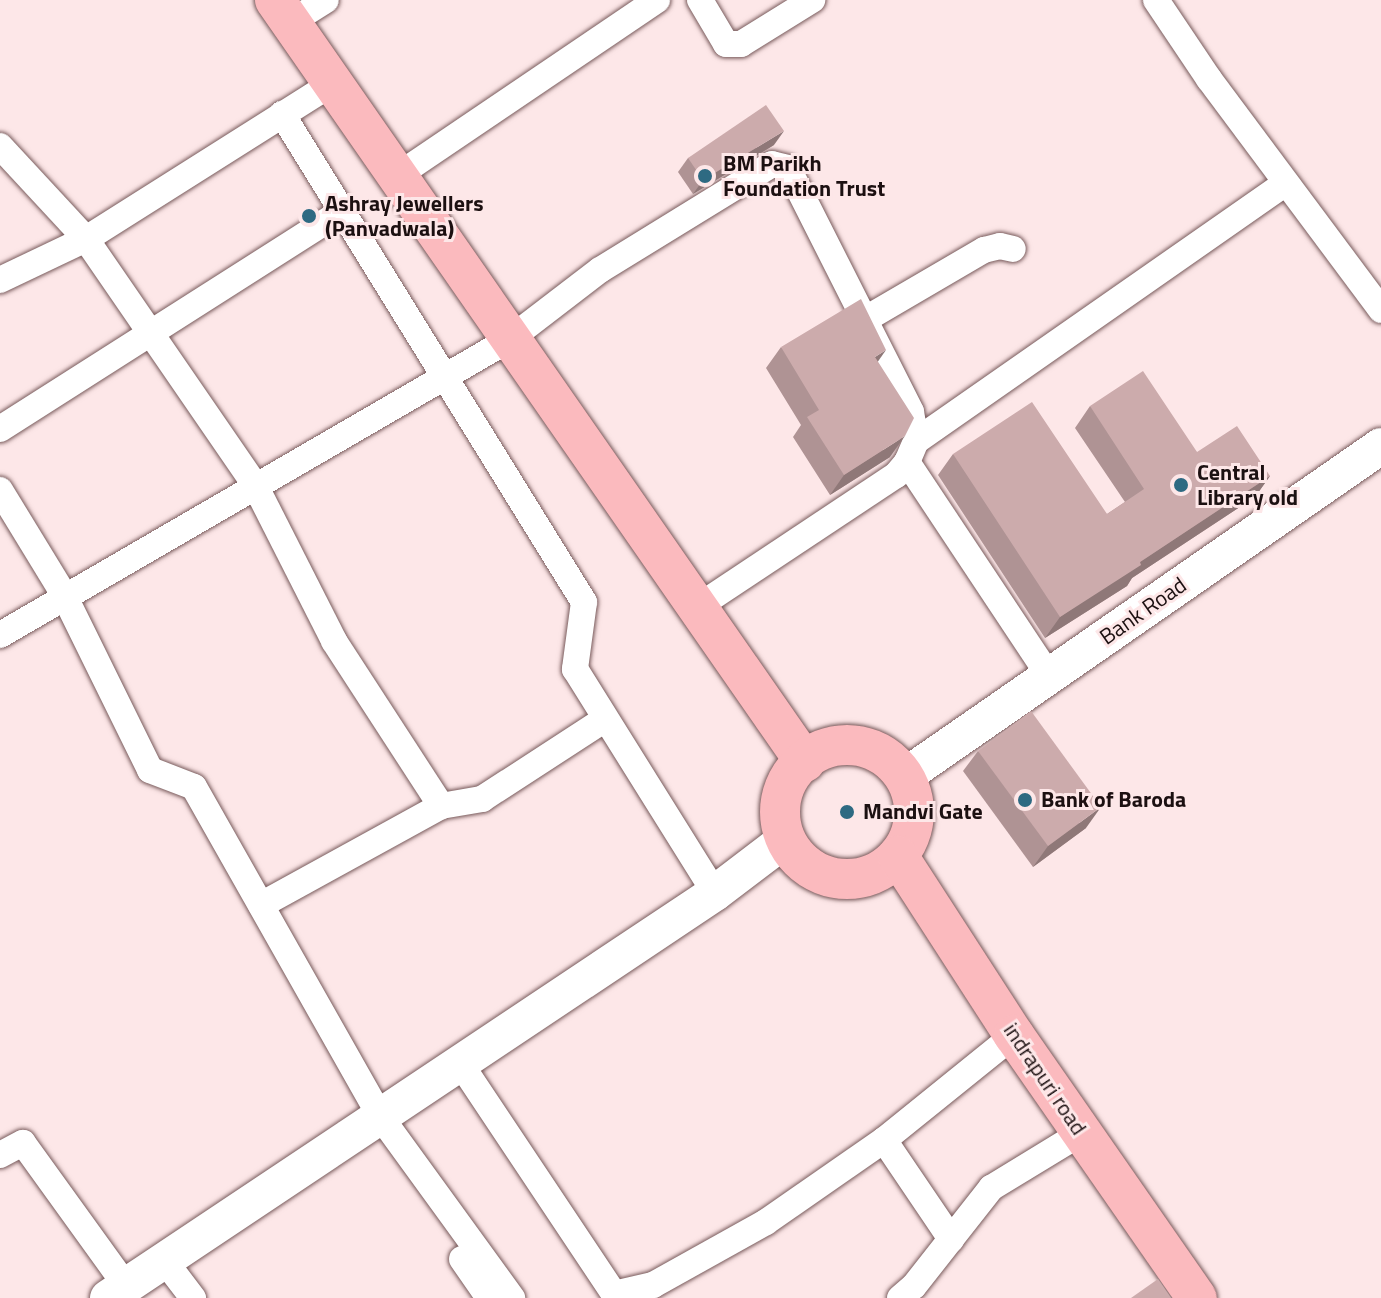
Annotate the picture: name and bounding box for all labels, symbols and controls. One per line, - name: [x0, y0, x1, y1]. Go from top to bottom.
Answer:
- place label: BM Parikh Foundation Trust: [723, 150, 885, 202]
- marker: BM Parikh Foundation Trust: [694, 165, 716, 187]
- place label: Ashray Jewellers (Panvadwala): [325, 190, 484, 242]
- marker: Ashray Jewellers (Panvadwala): [300, 207, 318, 225]
- place label: Central Library old: [1197, 459, 1298, 510]
- marker: Central Library old: [1172, 476, 1190, 494]
- street label: Bank Road: [1095, 572, 1191, 650]
- place label: Bank of Baroda: [1041, 787, 1186, 813]
- marker: Bank of Baroda: [1016, 791, 1034, 809]
- place label: Mandvi Gate: [863, 799, 983, 825]
- marker: Mandvi Gate: [838, 803, 856, 821]
- street label: indrapuri road: [998, 1018, 1092, 1140]

